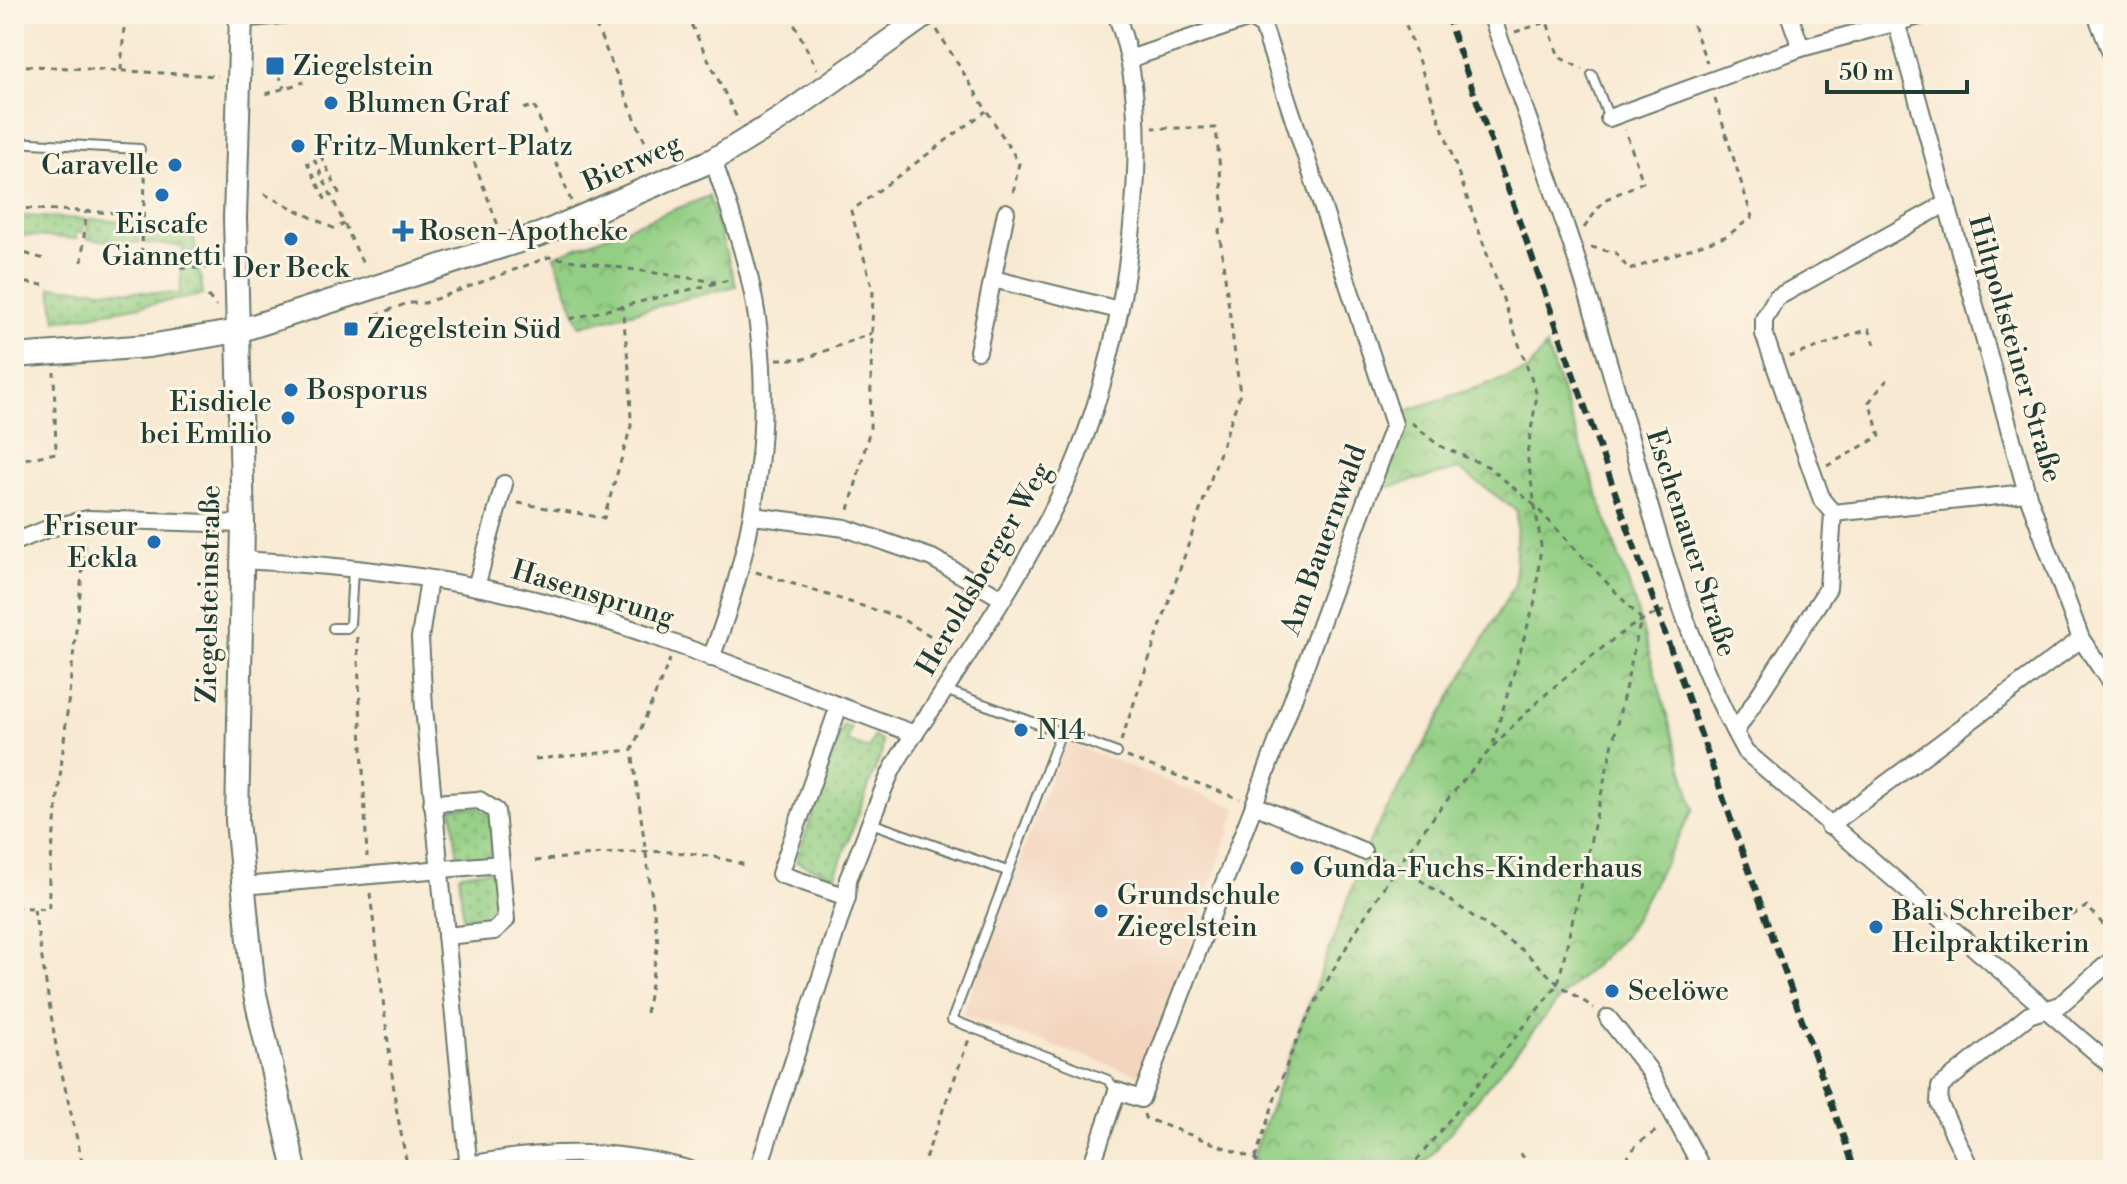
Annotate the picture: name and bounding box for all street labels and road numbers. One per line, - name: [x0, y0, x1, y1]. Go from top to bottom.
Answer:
- street label: Bierweg: [576, 126, 687, 201]
- street label: Hiltpoltsteiner Straße: [1960, 211, 2070, 487]
- street label: Eschenauer Straße: [1638, 425, 1744, 661]
- street label: Am Bauernwald: [1273, 440, 1375, 641]
- street label: Heroldsberger Weg: [909, 456, 1060, 682]
- street label: Ziegelsteinstraße: [190, 484, 228, 704]
- street label: Hasensprung: [507, 553, 679, 635]

